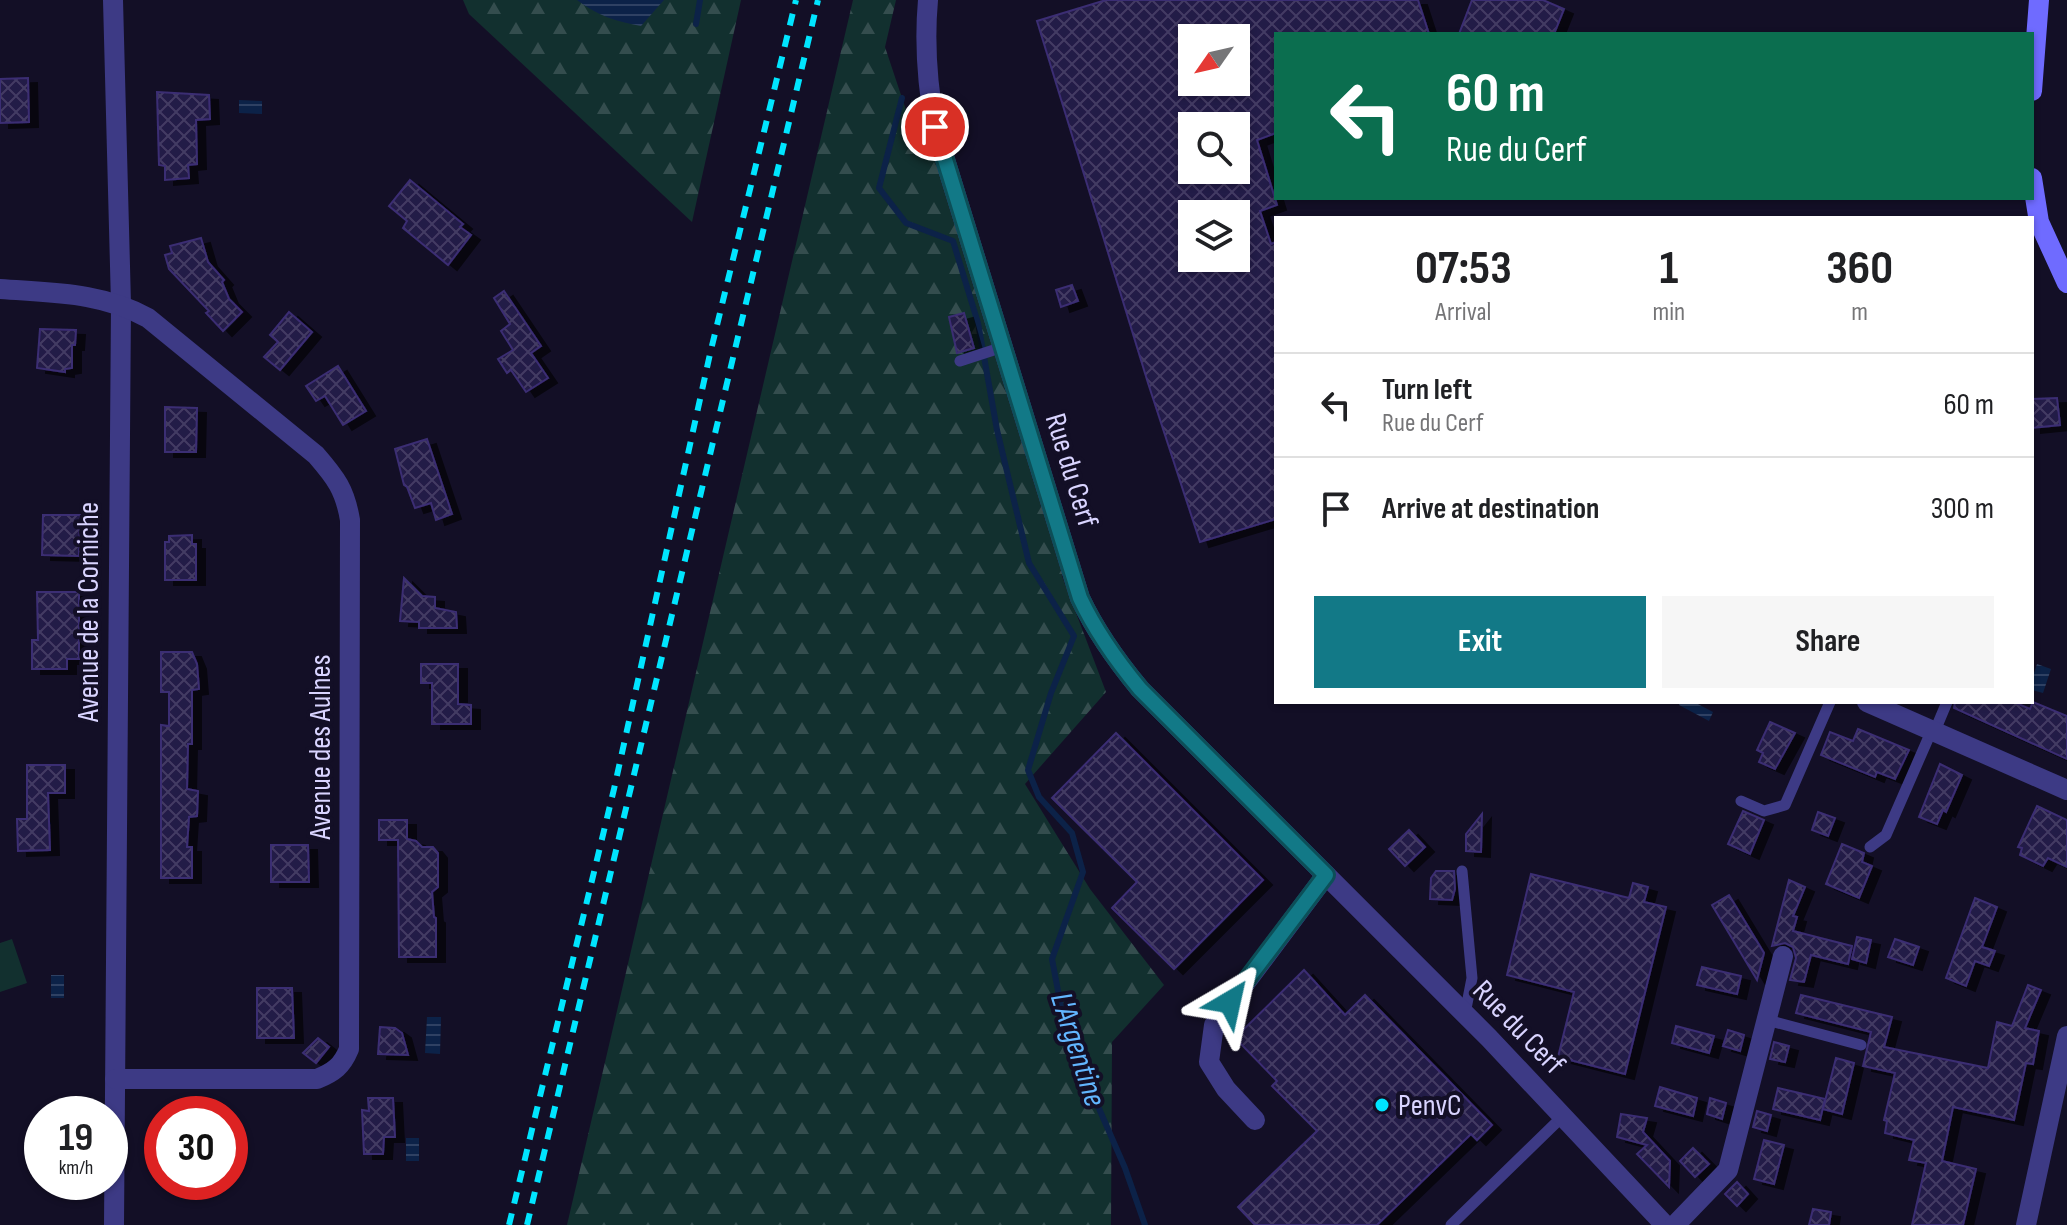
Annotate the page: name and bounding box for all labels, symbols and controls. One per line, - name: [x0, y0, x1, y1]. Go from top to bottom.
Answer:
- north arrow: [1178, 24, 1250, 96]
- map controls: [1178, 24, 1250, 272]
- text: 60 m: [1446, 61, 1545, 128]
- icon: left: [1314, 64, 1418, 168]
- pin: [901, 93, 969, 161]
- icon: arrive: [913, 105, 957, 149]
- button: search: [1178, 112, 1250, 184]
- text: Rue du Cerf: [1446, 129, 1586, 172]
- button: layers: [1178, 200, 1250, 272]
- text: 07:53: [1415, 240, 1512, 297]
- text: 1: [1659, 240, 1678, 297]
- text: 360: [1826, 240, 1893, 297]
- text: Arrival: [1435, 297, 1491, 328]
- text: min: [1653, 297, 1685, 328]
- text: m: [1851, 297, 1868, 328]
- text: Turn left: [1382, 372, 1472, 408]
- icon: left: [1314, 383, 1358, 427]
- text: 60 m: [1943, 387, 1994, 423]
- text: Rue du Cerf: [1382, 408, 1483, 439]
- street label: Rue du Cerf: [1037, 409, 1105, 532]
- icon: arrive: [1314, 487, 1358, 531]
- text: Arrive at destination: [1382, 491, 1599, 527]
- text: 300 m: [1931, 491, 1994, 527]
- street label: Avenue de la Corniche: [71, 502, 107, 723]
- button: Exit: [1314, 596, 1646, 688]
- button: Share: [1662, 596, 1994, 688]
- street label: Avenue des Aulnes: [303, 655, 339, 840]
- position arrow: [1188, 960, 1272, 1044]
- street label: Rue du Cerf: [1465, 973, 1572, 1083]
- water label: L'Argentine: [1041, 988, 1114, 1111]
- place label: PenvC: [1398, 1088, 1462, 1124]
- speed limit sign: 30: [144, 1096, 248, 1200]
- marker: PenvC: [1373, 1096, 1391, 1114]
- text: 19: [59, 1114, 93, 1162]
- text: km/h: [59, 1156, 93, 1180]

